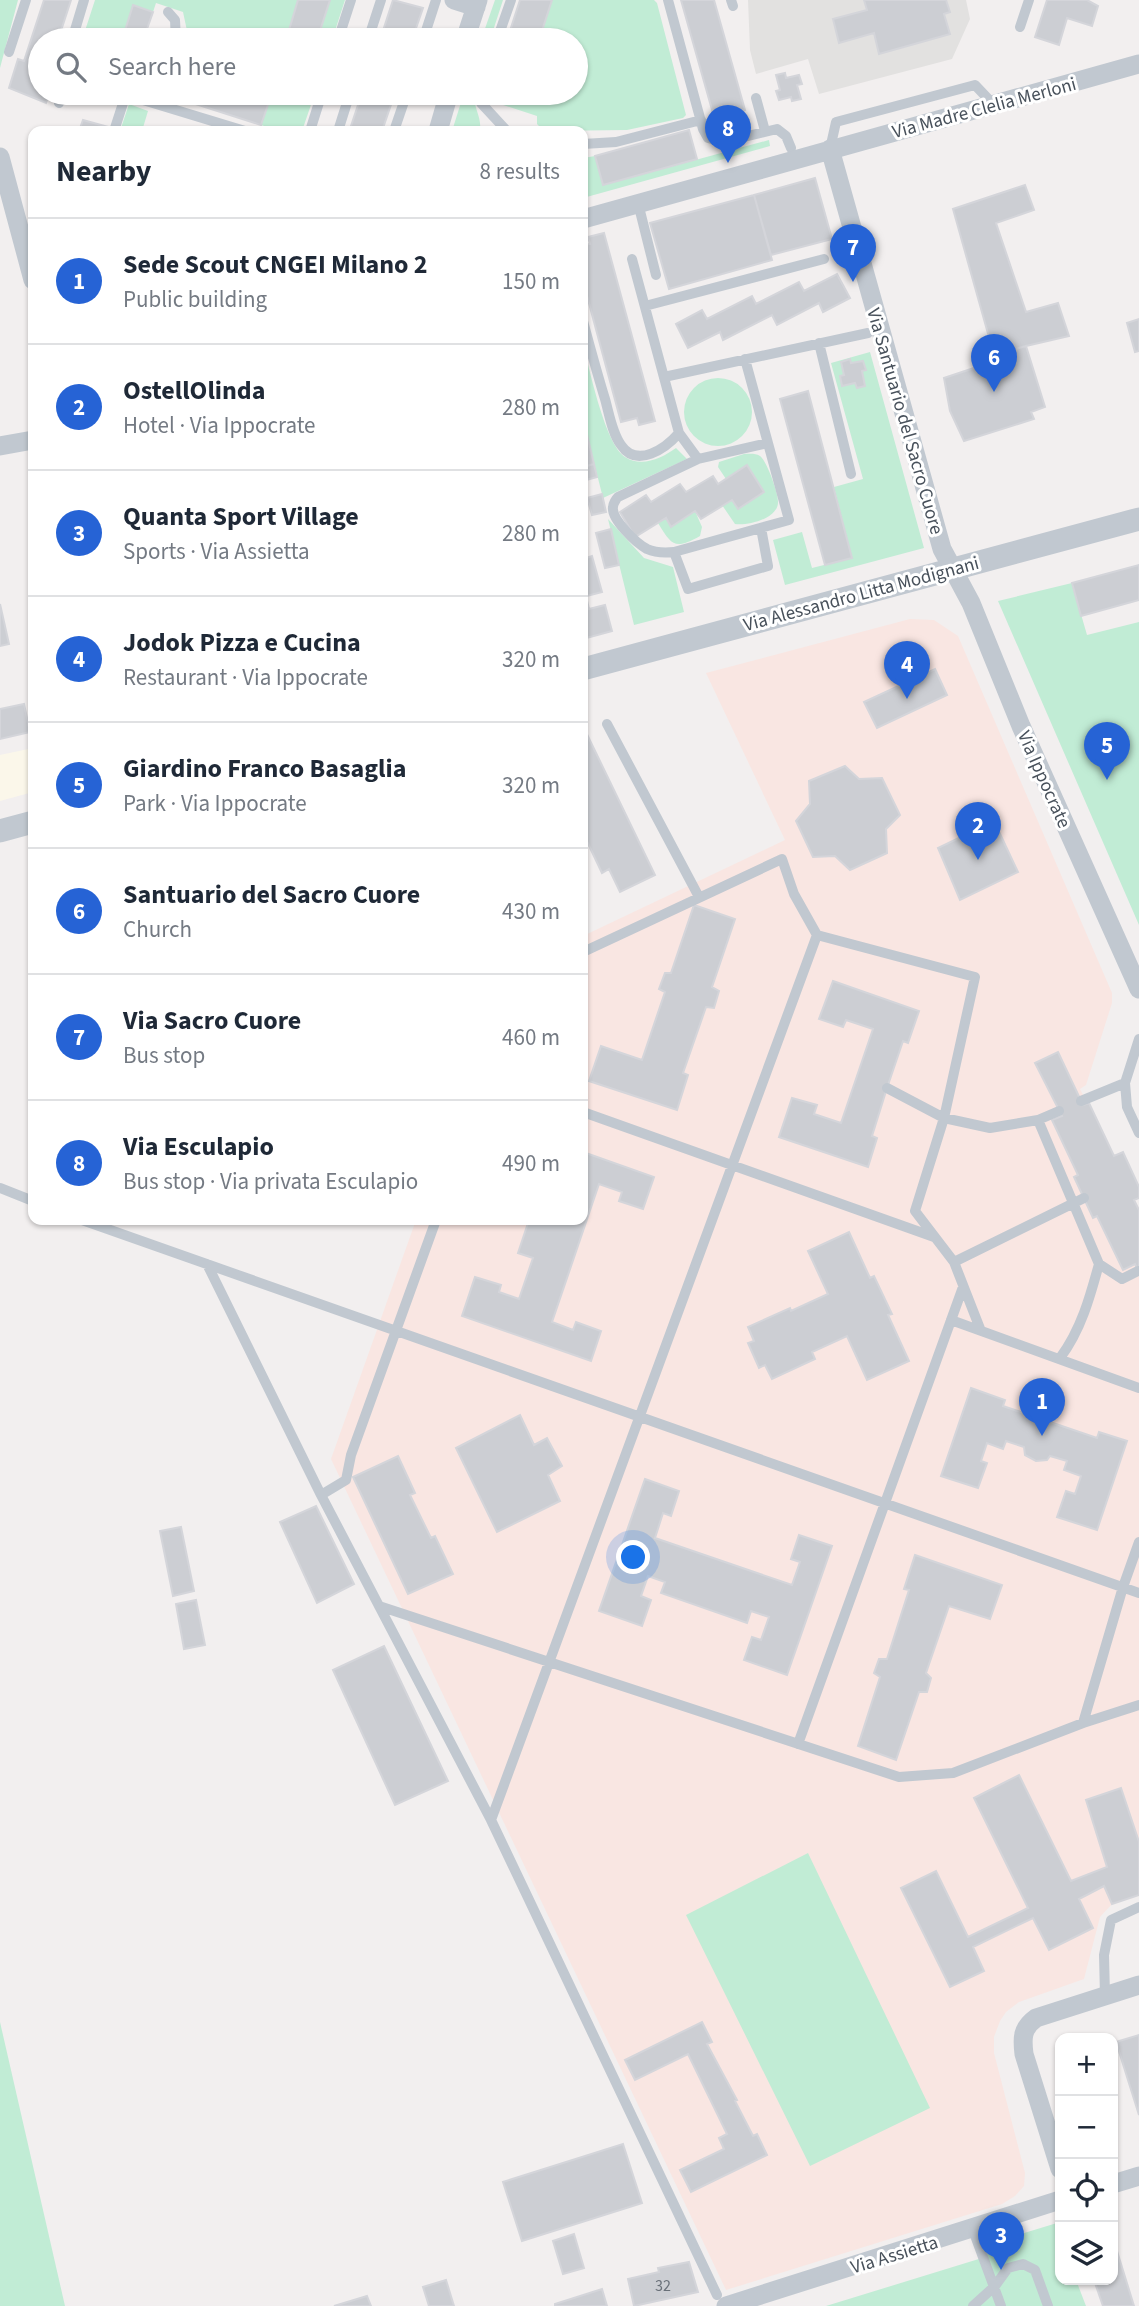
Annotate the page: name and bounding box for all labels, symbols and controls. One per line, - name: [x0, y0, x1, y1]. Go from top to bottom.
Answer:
- search box: [28, 28, 588, 105]
- icon: search: [52, 48, 90, 86]
- text: Search here: [108, 48, 236, 85]
- street label: Via Madre Clelia Merloni: [889, 71, 1079, 146]
- pin: 8: [705, 105, 751, 163]
- text: Nearby: [56, 150, 151, 193]
- text: 8 results: [480, 155, 560, 188]
- pin: 7: [830, 224, 876, 282]
- text: Sede Scout CNGEI Milano 2: [123, 246, 427, 283]
- text: 1: [73, 265, 85, 298]
- text: 150 m: [502, 265, 560, 298]
- text: Public building: [123, 283, 267, 316]
- street label: Via Santuario del Sacro Cuore: [859, 305, 950, 538]
- pin: 6: [971, 334, 1017, 392]
- text: OstellOlinda: [123, 372, 265, 409]
- text: 2: [73, 391, 85, 424]
- text: 280 m: [502, 391, 560, 424]
- text: Hotel · Via Ippocrate: [123, 409, 316, 442]
- text: Quanta Sport Village: [123, 498, 359, 535]
- text: 3: [73, 517, 85, 550]
- text: 280 m: [502, 517, 560, 550]
- text: Sports · Via Assietta: [123, 535, 310, 568]
- street label: Via Alessandro Litta Modignani: [741, 550, 982, 639]
- text: Jodok Pizza e Cucina: [123, 624, 361, 661]
- pin: 4: [884, 641, 930, 699]
- text: 4: [73, 643, 85, 676]
- text: 320 m: [502, 643, 560, 676]
- text: Restaurant · Via Ippocrate: [123, 661, 368, 694]
- pin: 5: [1084, 722, 1130, 780]
- street label: Via Ippocrate: [1010, 727, 1077, 833]
- text: Giardino Franco Basaglia: [123, 750, 406, 787]
- text: 5: [73, 769, 85, 802]
- text: 320 m: [502, 769, 560, 802]
- text: Park · Via Ippocrate: [123, 787, 307, 820]
- pin: 2: [955, 802, 1001, 860]
- text: Santuario del Sacro Cuore: [123, 876, 420, 913]
- text: 6: [73, 895, 85, 928]
- text: 430 m: [502, 895, 560, 928]
- text: Church: [123, 913, 192, 946]
- text: Via Sacro Cuore: [123, 1002, 301, 1039]
- text: 7: [73, 1021, 85, 1054]
- text: 460 m: [502, 1021, 560, 1054]
- text: Bus stop: [123, 1039, 205, 1072]
- text: Via Esculapio: [123, 1128, 274, 1165]
- text: 8: [73, 1147, 85, 1180]
- text: 490 m: [502, 1147, 560, 1180]
- text: Bus stop · Via privata Esculapio: [123, 1165, 418, 1198]
- pin: 1: [1019, 1378, 1065, 1436]
- your location: [616, 1540, 650, 1574]
- map controls: [1055, 2033, 1118, 2285]
- button: +: [1055, 2033, 1118, 2096]
- button: −: [1055, 2096, 1118, 2159]
- button: locate: [1055, 2159, 1118, 2222]
- pin: 3: [978, 2212, 1024, 2270]
- button: layers: [1055, 2222, 1118, 2285]
- street label: Via Assietta: [847, 2229, 941, 2282]
- house number: 32: [655, 2275, 671, 2297]

